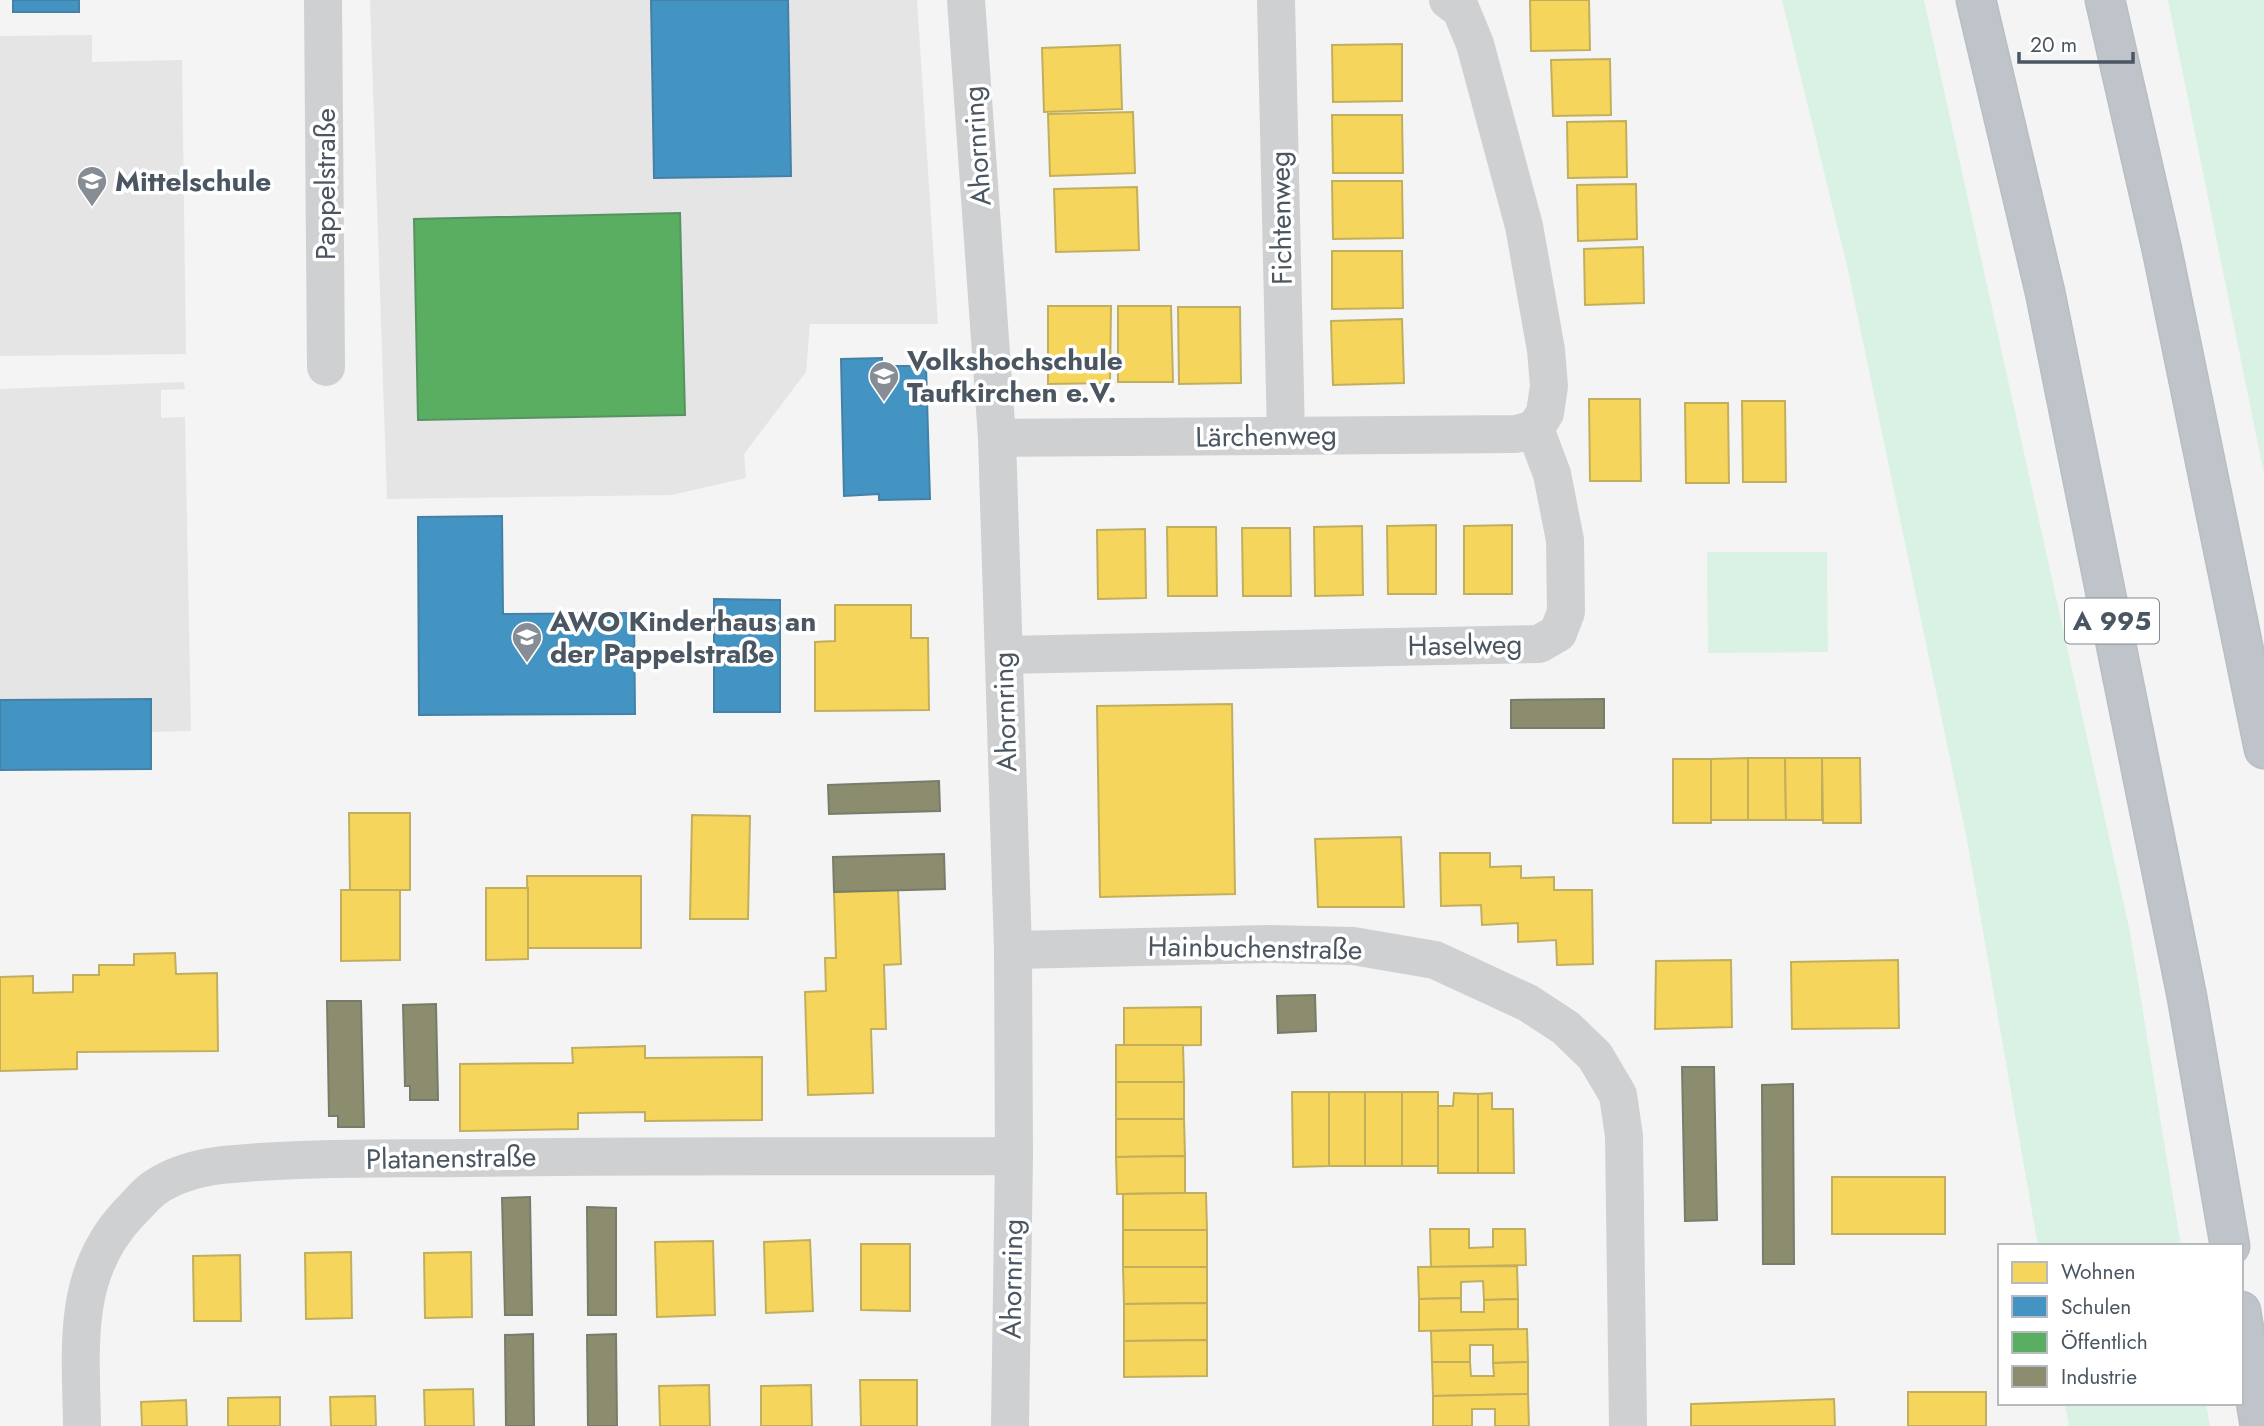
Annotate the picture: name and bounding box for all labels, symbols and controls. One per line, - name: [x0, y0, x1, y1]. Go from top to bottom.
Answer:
- scale bar: [2019, 21, 2133, 65]
- text: 20 m: [2030, 30, 2077, 60]
- street label: Ahornring: [952, 85, 1002, 207]
- street label: Pappelstraße: [305, 108, 346, 260]
- street label: Fichtenweg: [1259, 151, 1303, 285]
- place label: Mittelschule: [115, 161, 271, 202]
- school or university icon: Mittelschule: [75, 164, 109, 208]
- place label: Volkshochschule Taufkirchen e.V.: [906, 340, 1123, 413]
- school or university icon: Volkshochschule Taufkirchen e.V.: [867, 359, 901, 403]
- street label: Lärchenweg: [1195, 414, 1337, 458]
- road number: A 995: [2065, 598, 2159, 643]
- place label: AWO Kinderhaus an der Pappelstraße: [549, 601, 816, 674]
- school or university icon: AWO Kinderhaus an der Pappelstraße: [510, 620, 544, 664]
- street label: Haselweg: [1407, 624, 1523, 666]
- street label: Ahornring: [982, 651, 1028, 773]
- street label: Hainbuchenstraße: [1147, 926, 1363, 970]
- street label: Platanenstraße: [365, 1136, 537, 1180]
- street label: Ahornring: [990, 1218, 1034, 1340]
- legend: [1998, 1244, 2243, 1405]
- text: Wohnen: [2061, 1257, 2135, 1287]
- text: Schulen: [2061, 1292, 2131, 1322]
- text: Öffentlich: [2061, 1327, 2148, 1357]
- text: Industrie: [2061, 1362, 2137, 1392]

